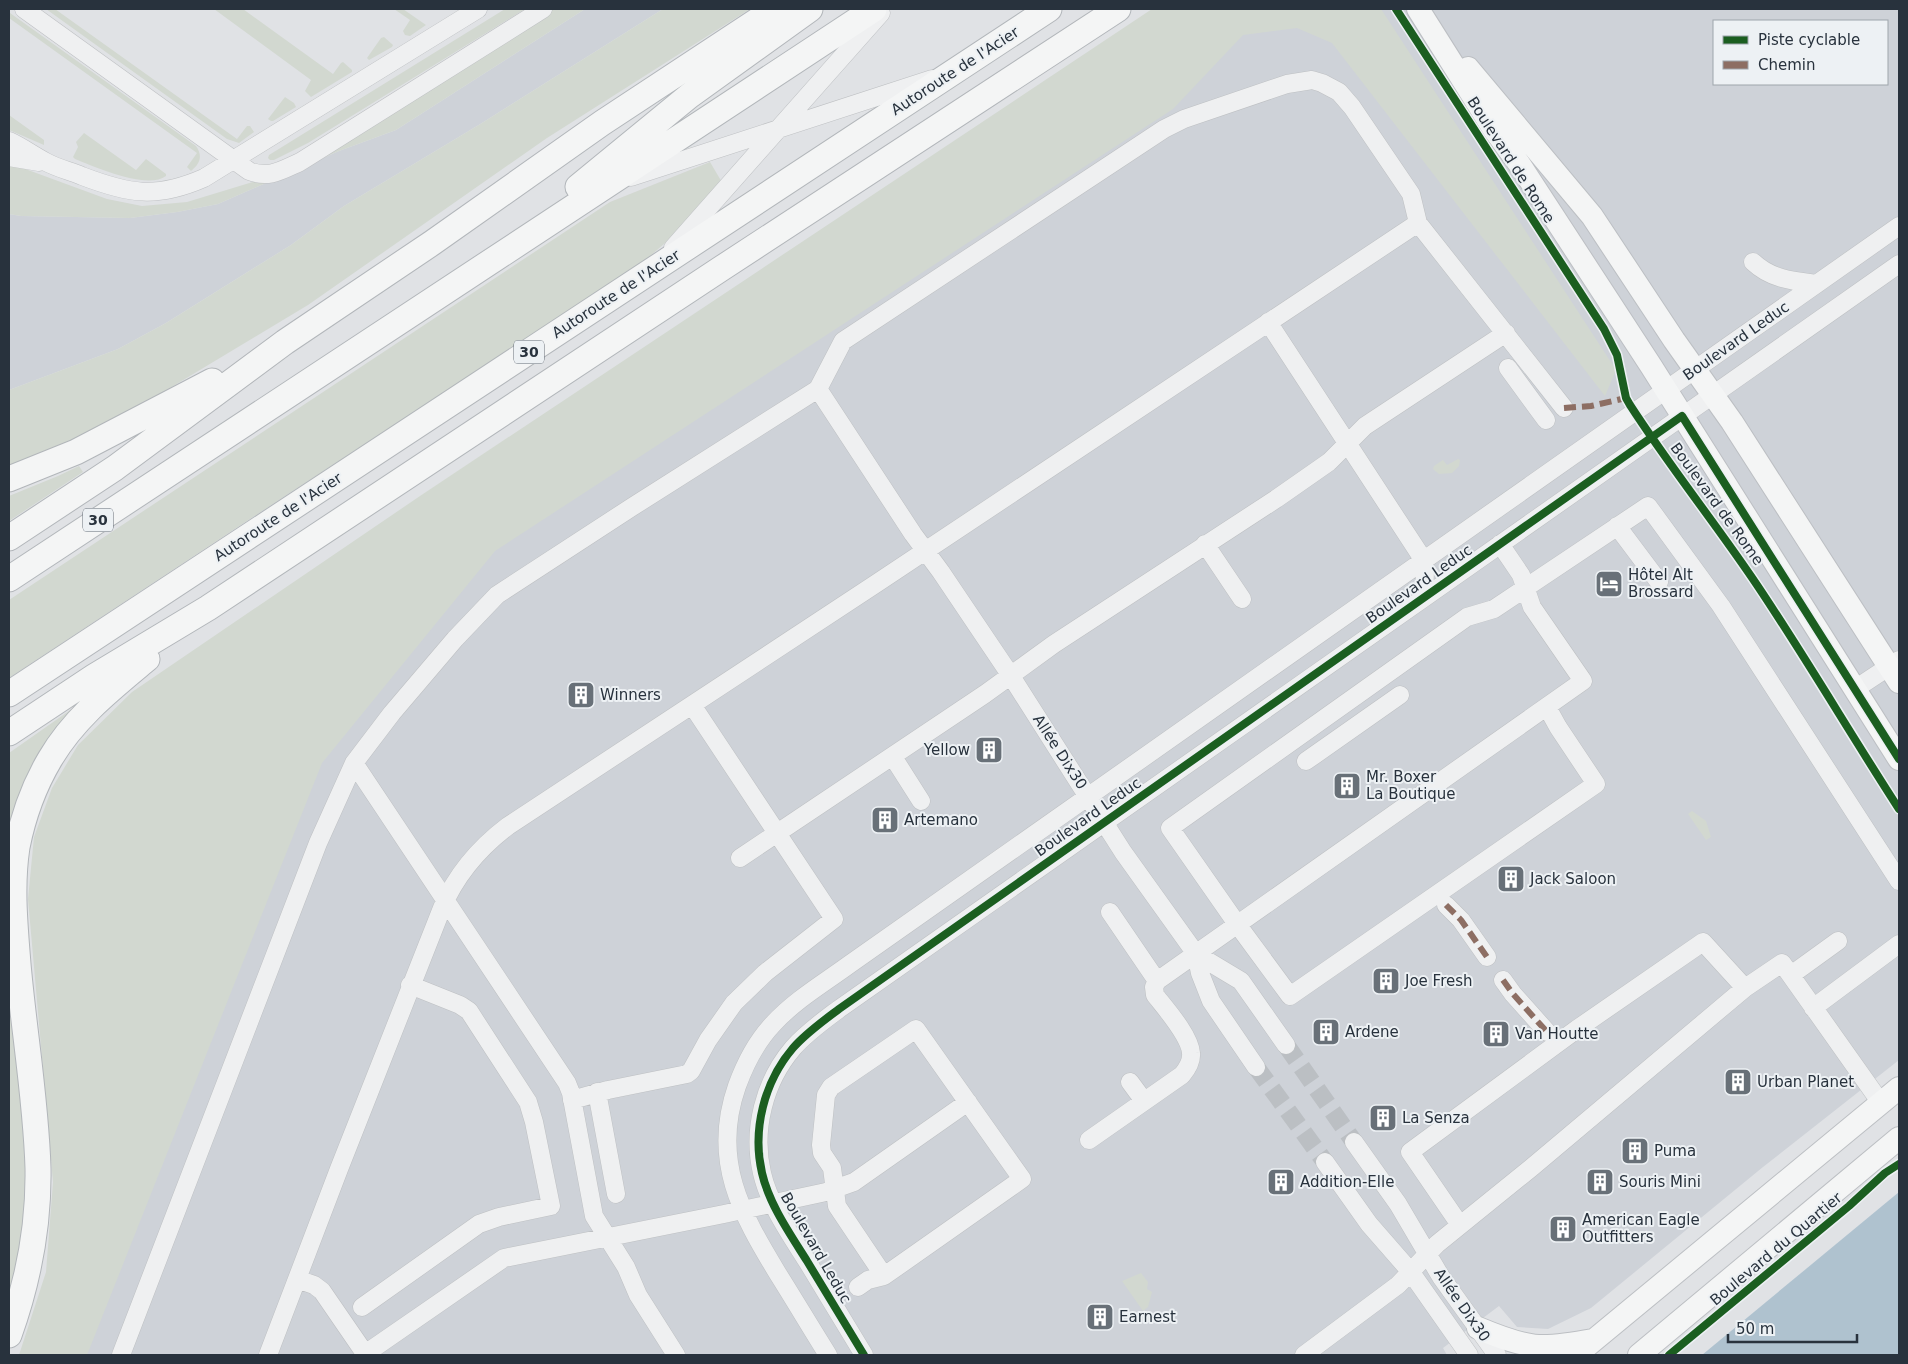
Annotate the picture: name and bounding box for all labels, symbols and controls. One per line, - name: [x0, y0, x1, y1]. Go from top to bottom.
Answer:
- legend: [1713, 20, 1888, 85]
- street label: Autoroute de l'Acier: [888, 22, 1023, 119]
- text: Piste cyclable: [1758, 31, 1860, 49]
- text: Chemin: [1758, 56, 1816, 74]
- street label: Boulevard de Rome: [1463, 93, 1559, 227]
- street label: Autoroute de l'Acier: [549, 245, 684, 342]
- street label: Boulevard Leduc: [1680, 298, 1792, 384]
- road number: 30: [514, 341, 544, 364]
- street label: Boulevard de Rome: [1667, 439, 1767, 569]
- street label: Autoroute de l'Acier: [211, 468, 346, 565]
- road number: 30: [83, 508, 113, 532]
- street label: Boulevard Leduc: [1363, 541, 1475, 627]
- place label: Hôtel Alt Brossard: [1628, 566, 1694, 601]
- hotel icon: Hôtel Alt Brossard: [1594, 569, 1624, 599]
- building icon: Winners: [566, 680, 596, 710]
- place label: Winners: [600, 686, 661, 704]
- street label: Allée Dix30: [1029, 711, 1091, 793]
- building icon: Yellow: [974, 735, 1004, 765]
- place label: Yellow: [923, 741, 970, 759]
- place label: Mr. Boxer La Boutique: [1366, 768, 1456, 803]
- building icon: Mr. Boxer La Boutique: [1332, 771, 1362, 801]
- street label: Boulevard Leduc: [1032, 774, 1144, 860]
- building icon: Artemano: [870, 805, 900, 835]
- place label: Artemano: [904, 811, 978, 829]
- building icon: Jack Saloon: [1496, 864, 1526, 894]
- place label: Jack Saloon: [1529, 870, 1616, 888]
- building icon: Joe Fresh: [1371, 966, 1401, 996]
- place label: Joe Fresh: [1404, 972, 1473, 990]
- building icon: Ardene: [1311, 1017, 1341, 1047]
- building icon: Van Houtte: [1481, 1019, 1511, 1049]
- place label: Ardene: [1345, 1023, 1399, 1041]
- place label: Van Houtte: [1515, 1025, 1599, 1043]
- building icon: Urban Planet: [1723, 1067, 1753, 1097]
- place label: Urban Planet: [1757, 1073, 1854, 1091]
- building icon: La Senza: [1368, 1103, 1398, 1133]
- place label: La Senza: [1402, 1109, 1470, 1127]
- building icon: Puma: [1620, 1136, 1650, 1166]
- place label: Puma: [1654, 1142, 1696, 1160]
- building icon: Addition-Elle: [1266, 1167, 1296, 1197]
- building icon: Souris Mini: [1585, 1167, 1615, 1197]
- place label: Addition-Elle: [1300, 1173, 1394, 1191]
- place label: Souris Mini: [1619, 1173, 1701, 1191]
- street label: Boulevard du Quartier: [1706, 1188, 1846, 1309]
- street label: Boulevard Leduc: [777, 1189, 855, 1307]
- place label: American Eagle Outfitters: [1582, 1211, 1700, 1246]
- building icon: American Eagle Outfitters: [1548, 1214, 1578, 1244]
- street label: Allée Dix30: [1430, 1265, 1494, 1345]
- building icon: Earnest: [1085, 1302, 1115, 1332]
- place label: Earnest: [1119, 1308, 1176, 1326]
- scale bar: [1728, 1312, 1857, 1344]
- text: 50 m: [1736, 1320, 1774, 1338]

